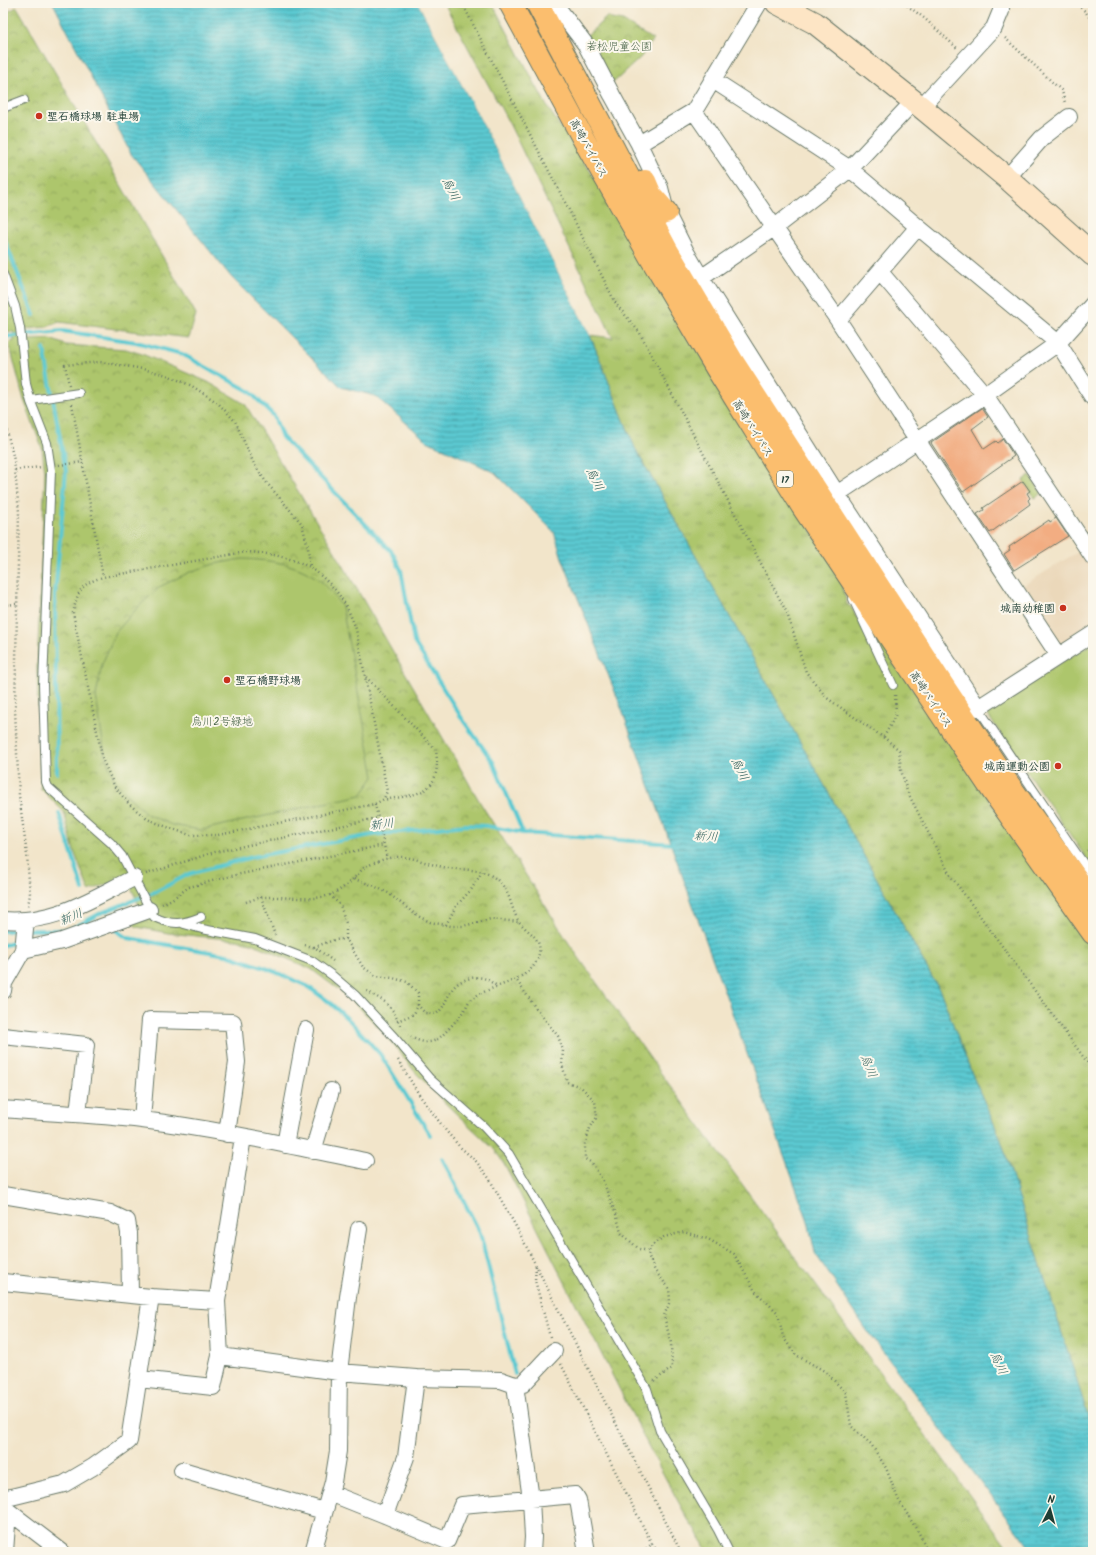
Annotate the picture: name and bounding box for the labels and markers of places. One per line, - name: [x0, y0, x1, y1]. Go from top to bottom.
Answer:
- place label: 聖石橋球場 駐車場: [47, 108, 139, 126]
- marker: 聖石橋球場 駐車場: [34, 111, 44, 121]
- place label: 城南幼稚園: [1000, 600, 1055, 618]
- marker: 城南幼稚園: [1058, 603, 1068, 613]
- place label: 聖石橋野球場: [235, 672, 301, 690]
- marker: 聖石橋野球場: [222, 675, 232, 685]
- place label: 城南運動公園: [984, 758, 1050, 776]
- marker: 城南運動公園: [1053, 761, 1063, 771]

